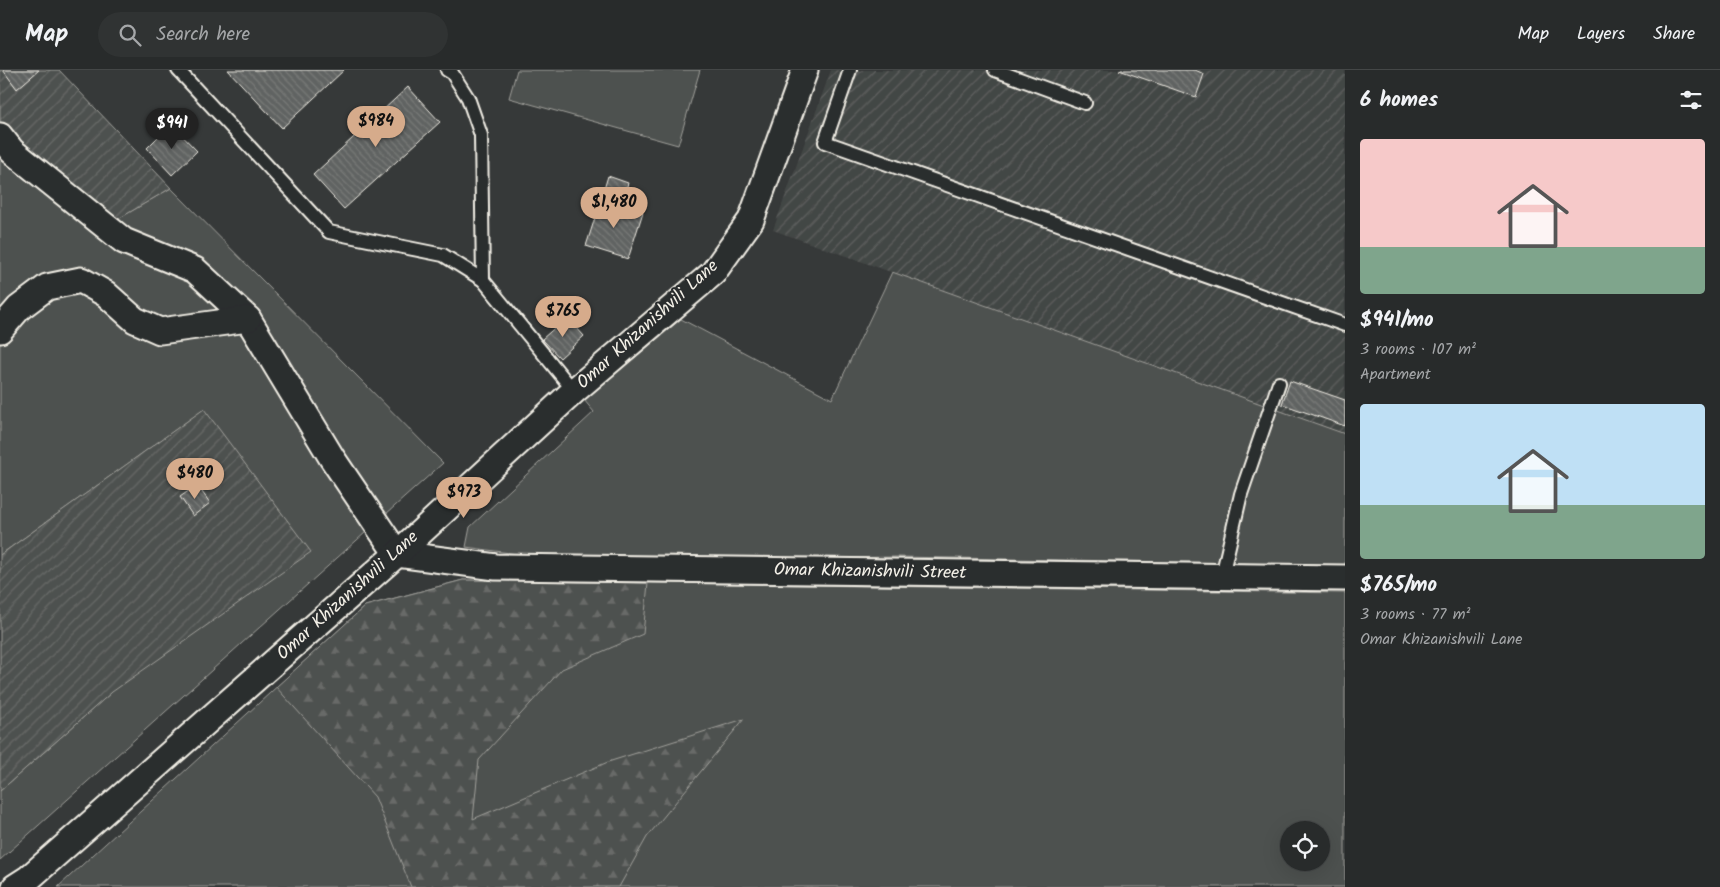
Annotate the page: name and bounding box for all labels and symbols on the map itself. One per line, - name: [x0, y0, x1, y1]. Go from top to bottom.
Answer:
- pin: $984: [346, 106, 406, 148]
- pin: $941: [142, 108, 202, 150]
- pin: $1,480: [573, 186, 655, 229]
- street label: Omar Khizanishvili Lane: [570, 253, 726, 397]
- pin: $765: [533, 296, 593, 338]
- pin: $480: [165, 458, 225, 500]
- pin: $973: [434, 476, 494, 519]
- street label: Omar Khizanishvili Lane: [270, 524, 426, 668]
- street label: Omar Khizanishvili Street: [773, 556, 968, 588]

